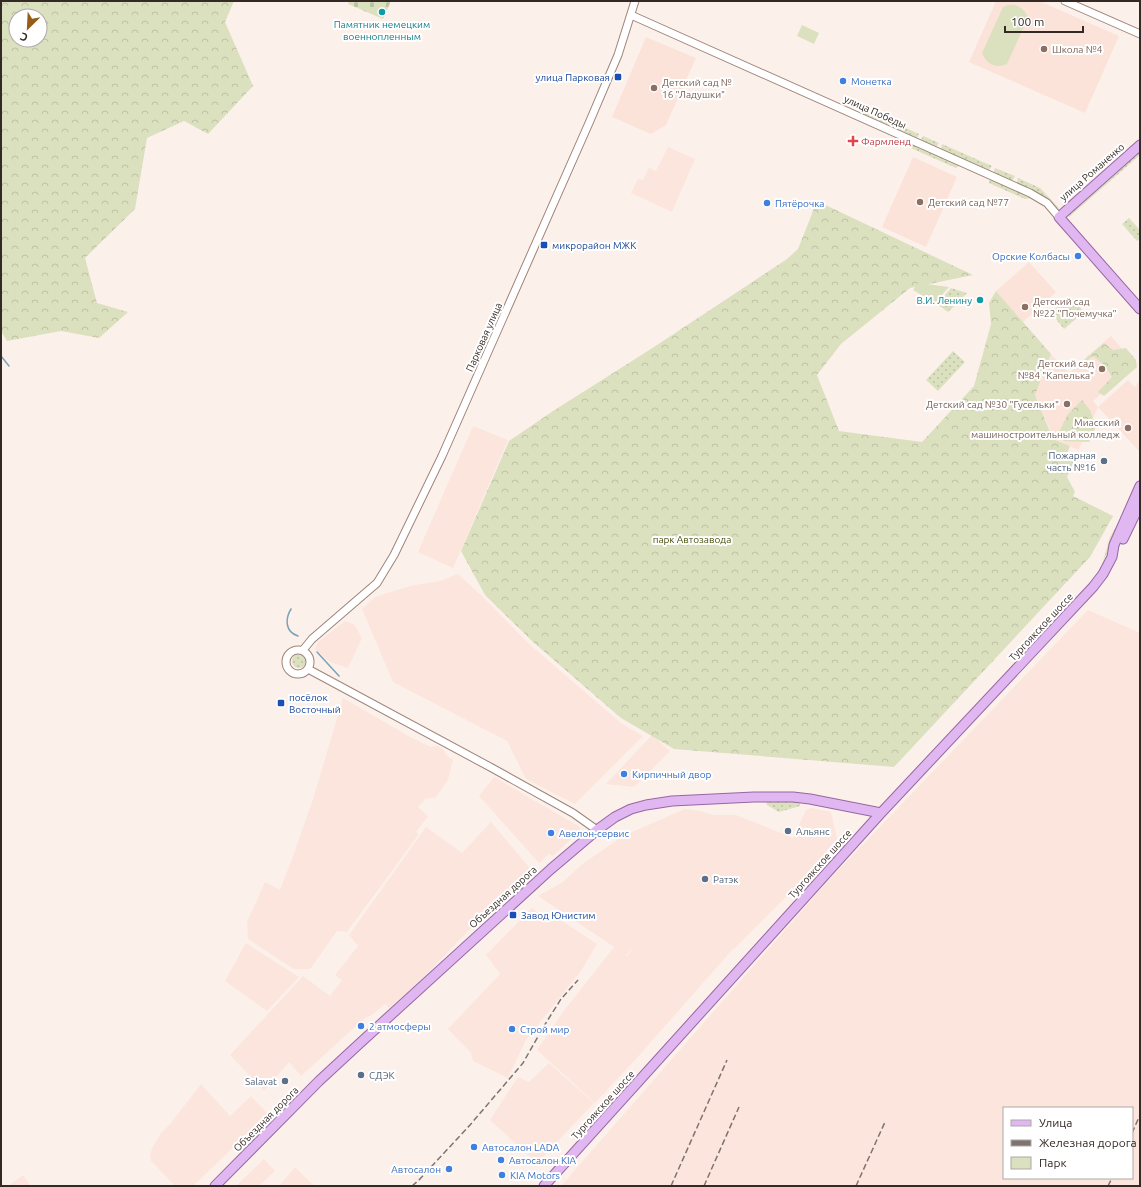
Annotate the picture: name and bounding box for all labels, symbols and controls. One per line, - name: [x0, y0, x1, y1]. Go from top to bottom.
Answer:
- marker: Памятник немецким военнопленным: [377, 7, 387, 17]
- north arrow: [8, 8, 48, 48]
- scale bar: [1005, 8, 1083, 34]
- text: 100 m: [1011, 15, 1044, 28]
- place label: Памятник немецким военнопленным: [334, 19, 430, 42]
- text: С: [18, 30, 30, 44]
- marker: Школа №4: [1039, 44, 1049, 54]
- place label: Школа №4: [1052, 44, 1103, 55]
- place label: улица Парковая: [536, 72, 610, 83]
- marker: улица Парковая: [613, 72, 623, 82]
- marker: Монетка: [838, 76, 848, 86]
- place label: Монетка: [851, 76, 892, 87]
- place label: Детский сад № 16 "Ладушки": [662, 77, 732, 100]
- marker: Детский сад № 16 "Ладушки": [649, 83, 659, 93]
- street label: улица Победы: [842, 93, 908, 131]
- marker: Фармленд: [848, 136, 858, 146]
- place label: Фармленд: [861, 136, 911, 147]
- street label: улица Романенко: [1058, 141, 1127, 203]
- marker: Детский сад №77: [915, 197, 925, 207]
- place label: Детский сад №77: [928, 197, 1009, 208]
- marker: Пятёрочка: [762, 198, 772, 208]
- place label: Пятёрочка: [775, 198, 824, 209]
- marker: микрорайон МЖК: [539, 240, 549, 250]
- place label: микрорайон МЖК: [552, 240, 636, 251]
- place label: Орские Колбасы: [992, 251, 1070, 262]
- marker: Орские Колбасы: [1073, 251, 1083, 261]
- place label: В.И. Ленину: [917, 295, 972, 306]
- marker: В.И. Ленину: [975, 295, 985, 305]
- place label: Детский сад №22 "Почемучка": [1033, 296, 1117, 319]
- street label: Парковая улица: [464, 301, 504, 373]
- marker: Детский сад №22 "Почемучка": [1020, 302, 1030, 312]
- place label: Детский сад №84 "Капелька": [1018, 358, 1094, 381]
- marker: Детский сад №84 "Капелька": [1097, 364, 1107, 374]
- place label: Детский сад №30 "Гусельки": [926, 399, 1059, 410]
- marker: Детский сад №30 "Гусельки": [1062, 399, 1072, 409]
- place label: Миасский машиностроительный колледж: [971, 417, 1121, 440]
- marker: Миасский машиностроительный колледж: [1123, 423, 1133, 433]
- place label: Пожарная часть №16: [1047, 450, 1096, 473]
- marker: Пожарная часть №16: [1099, 456, 1109, 466]
- park label: парк Автозавода: [653, 534, 731, 545]
- street label: Тургоякское шоссе: [1007, 591, 1075, 663]
- place label: посёлок Восточный: [289, 692, 341, 715]
- marker: посёлок Восточный: [276, 698, 286, 708]
- marker: Кирпичный двор: [619, 769, 629, 779]
- place label: Кирпичный двор: [632, 769, 711, 780]
- marker: Альянс: [783, 826, 793, 836]
- place label: Альянс: [796, 826, 830, 837]
- street label: Тургоякское шоссе: [786, 827, 854, 901]
- marker: Авелон-сервис: [546, 828, 556, 838]
- place label: Авелон-сервис: [559, 828, 629, 839]
- street label: Объездная дорога: [467, 864, 539, 930]
- marker: Ратэк: [700, 874, 710, 884]
- place label: Ратэк: [713, 874, 738, 885]
- marker: Завод Юнистим: [508, 910, 518, 920]
- place label: Завод Юнистим: [521, 910, 596, 921]
- marker: 2 атмосферы: [356, 1021, 366, 1031]
- place label: 2 атмосферы: [369, 1021, 431, 1032]
- marker: Строй мир: [507, 1024, 517, 1034]
- place label: Строй мир: [520, 1024, 569, 1035]
- street label: Тургоякское шоссе: [569, 1068, 637, 1142]
- marker: СДЭК: [356, 1070, 366, 1080]
- place label: СДЭК: [369, 1070, 395, 1081]
- place label: Salavat: [245, 1076, 277, 1087]
- marker: Salavat: [280, 1076, 290, 1086]
- street label: Объездная дорога: [231, 1084, 301, 1154]
- legend: [1003, 1107, 1133, 1179]
- text: Улица: [1039, 1116, 1072, 1129]
- text: Железная дорога: [1039, 1136, 1137, 1149]
- marker: Автосалон LADA: [469, 1142, 479, 1152]
- place label: Автосалон LADA: [482, 1142, 560, 1153]
- marker: Автосалон KIA: [496, 1155, 506, 1165]
- place label: Автосалон KIA: [509, 1155, 577, 1166]
- text: Парк: [1039, 1156, 1067, 1169]
- place label: Автосалон: [391, 1164, 441, 1175]
- marker: Автосалон: [444, 1164, 454, 1174]
- marker: KIA Motors: [497, 1170, 507, 1180]
- place label: KIA Motors: [510, 1170, 560, 1181]

